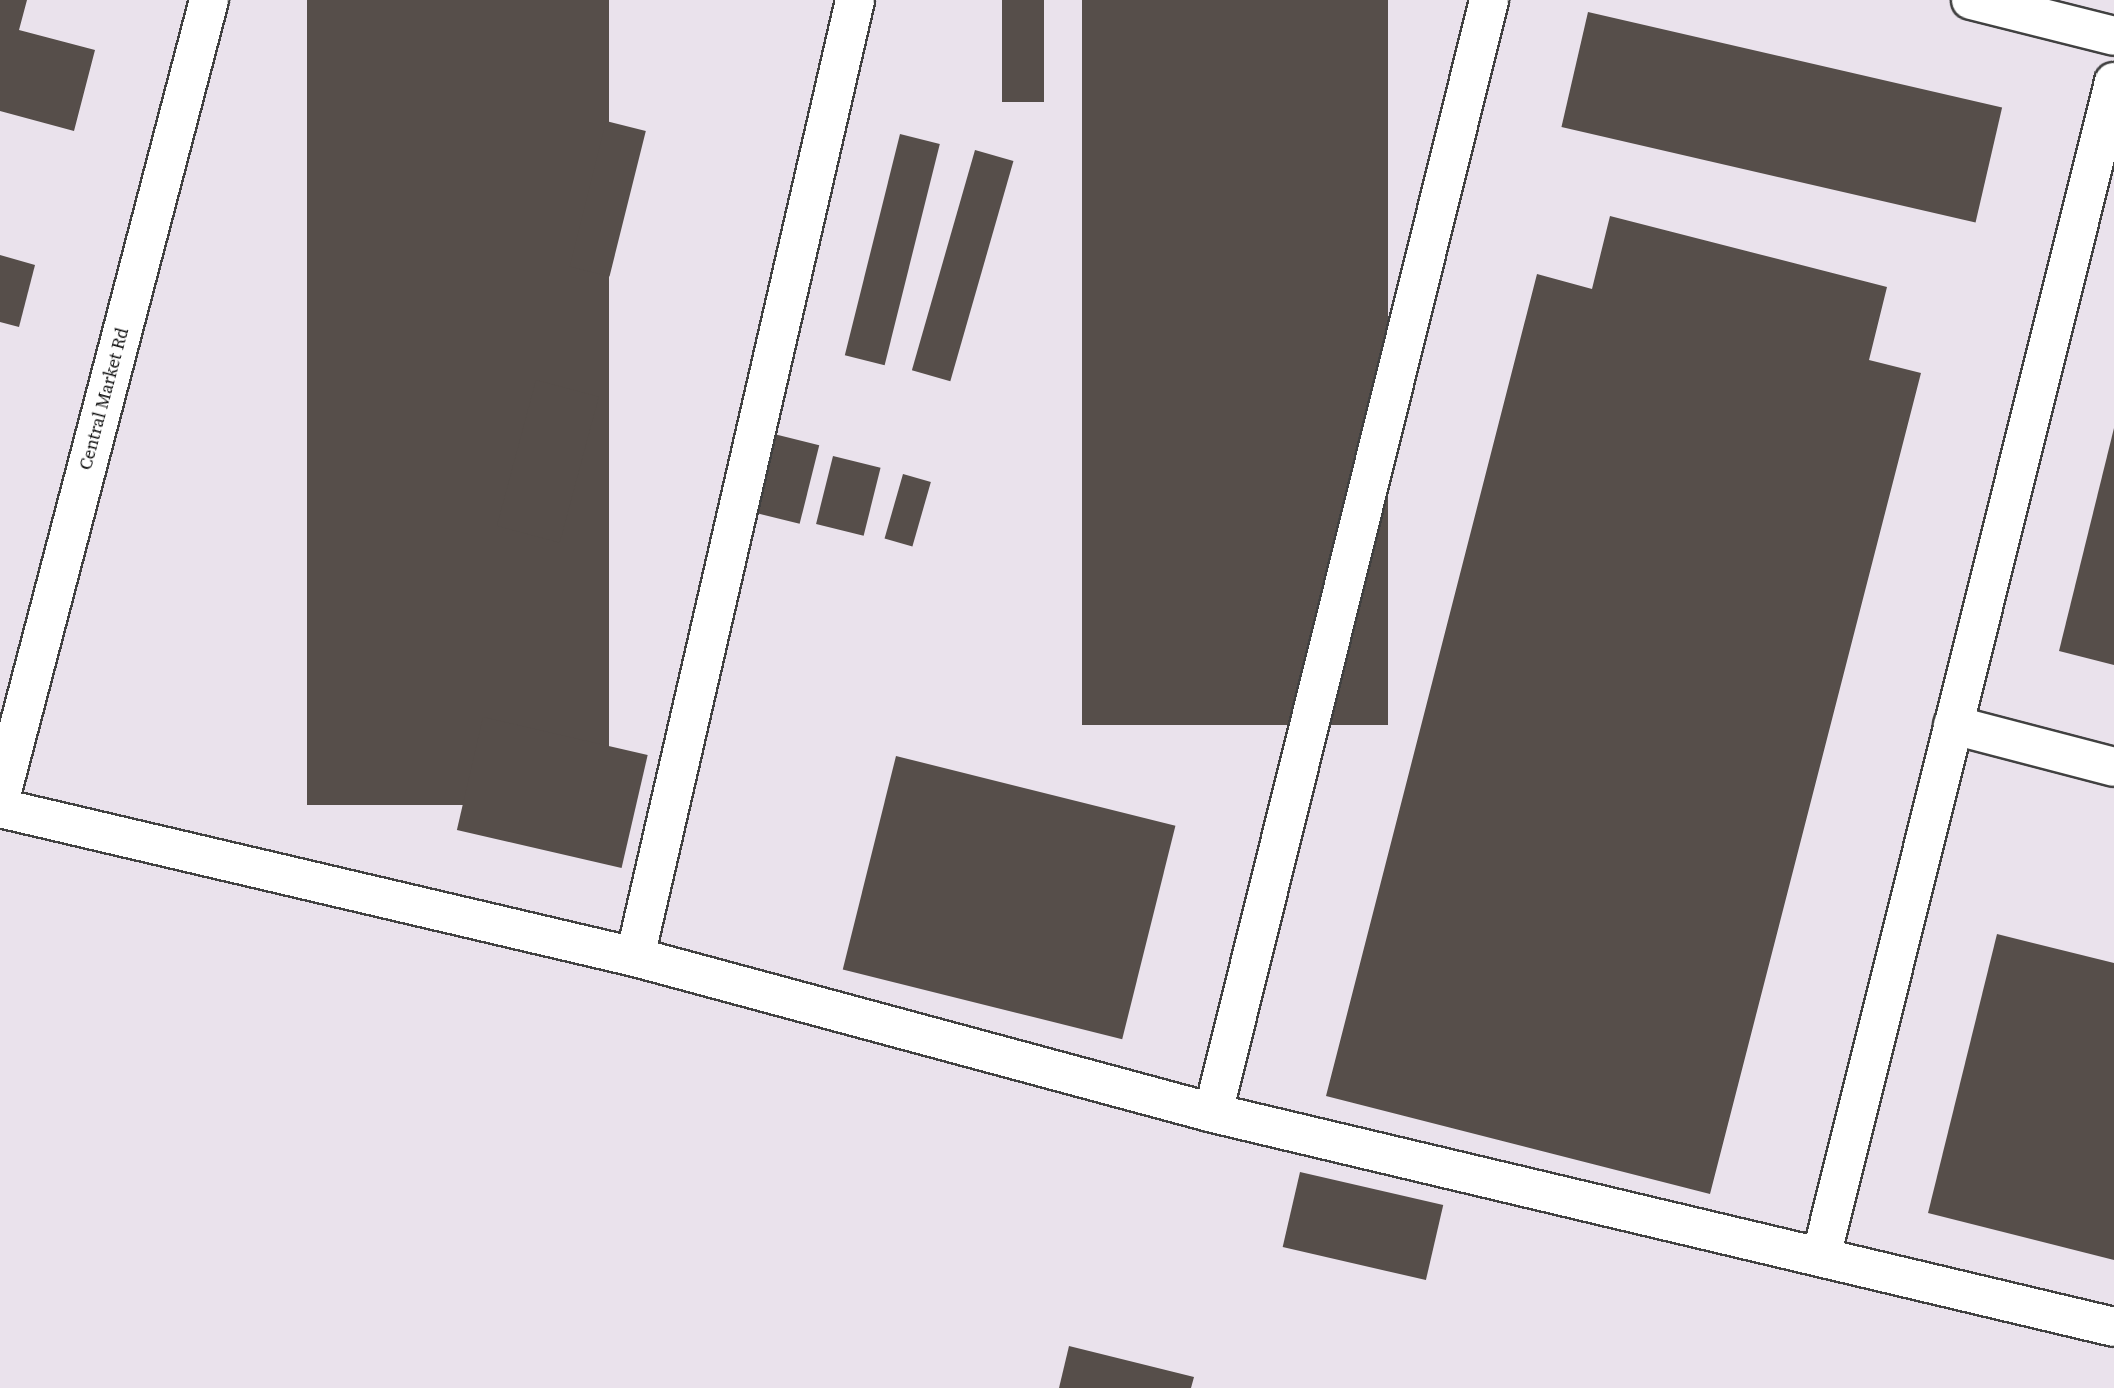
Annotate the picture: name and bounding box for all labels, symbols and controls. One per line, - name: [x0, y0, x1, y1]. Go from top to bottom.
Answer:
- street label: Central Market Rd: [75, 326, 133, 472]

